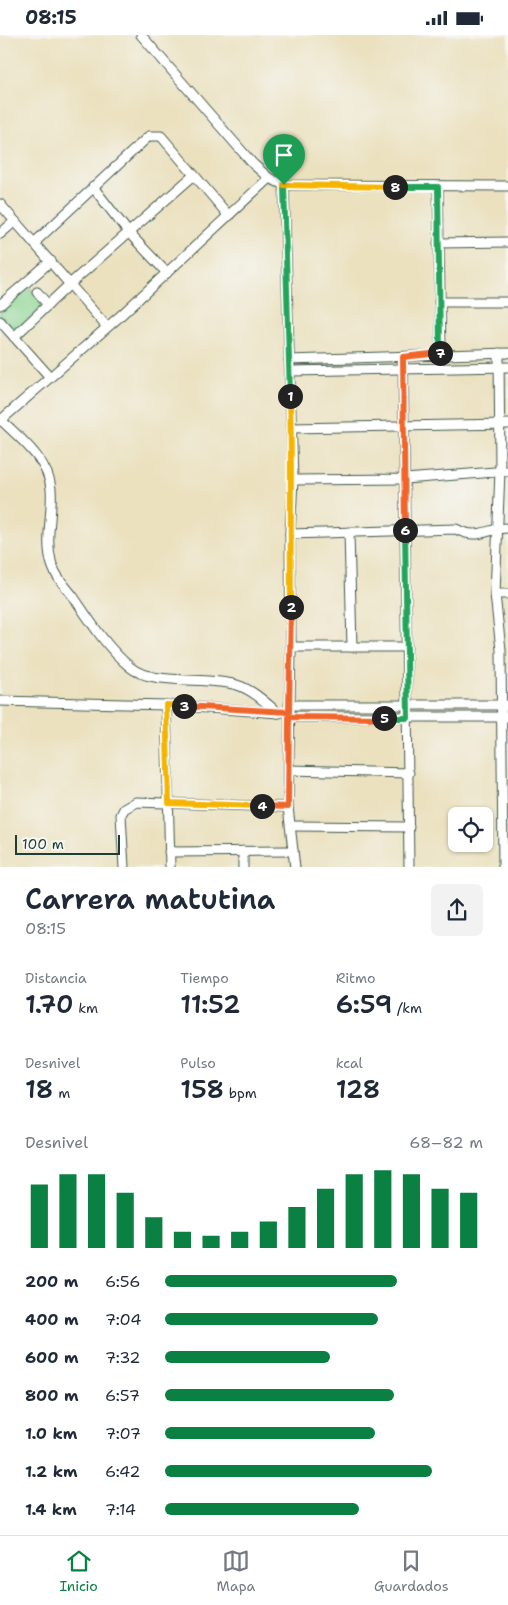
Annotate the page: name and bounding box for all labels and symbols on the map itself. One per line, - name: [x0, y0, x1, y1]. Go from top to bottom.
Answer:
- pin: [263, 134, 305, 185]
- pin: 8: [382, 175, 408, 199]
- pin: 7: [428, 341, 452, 365]
- pin: 1: [278, 383, 302, 409]
- pin: 6: [392, 517, 418, 543]
- pin: 2: [278, 595, 304, 619]
- pin: 3: [172, 693, 196, 719]
- pin: 5: [372, 705, 396, 731]
- pin: 4: [250, 793, 274, 819]
- scale bar: [15, 833, 120, 856]

